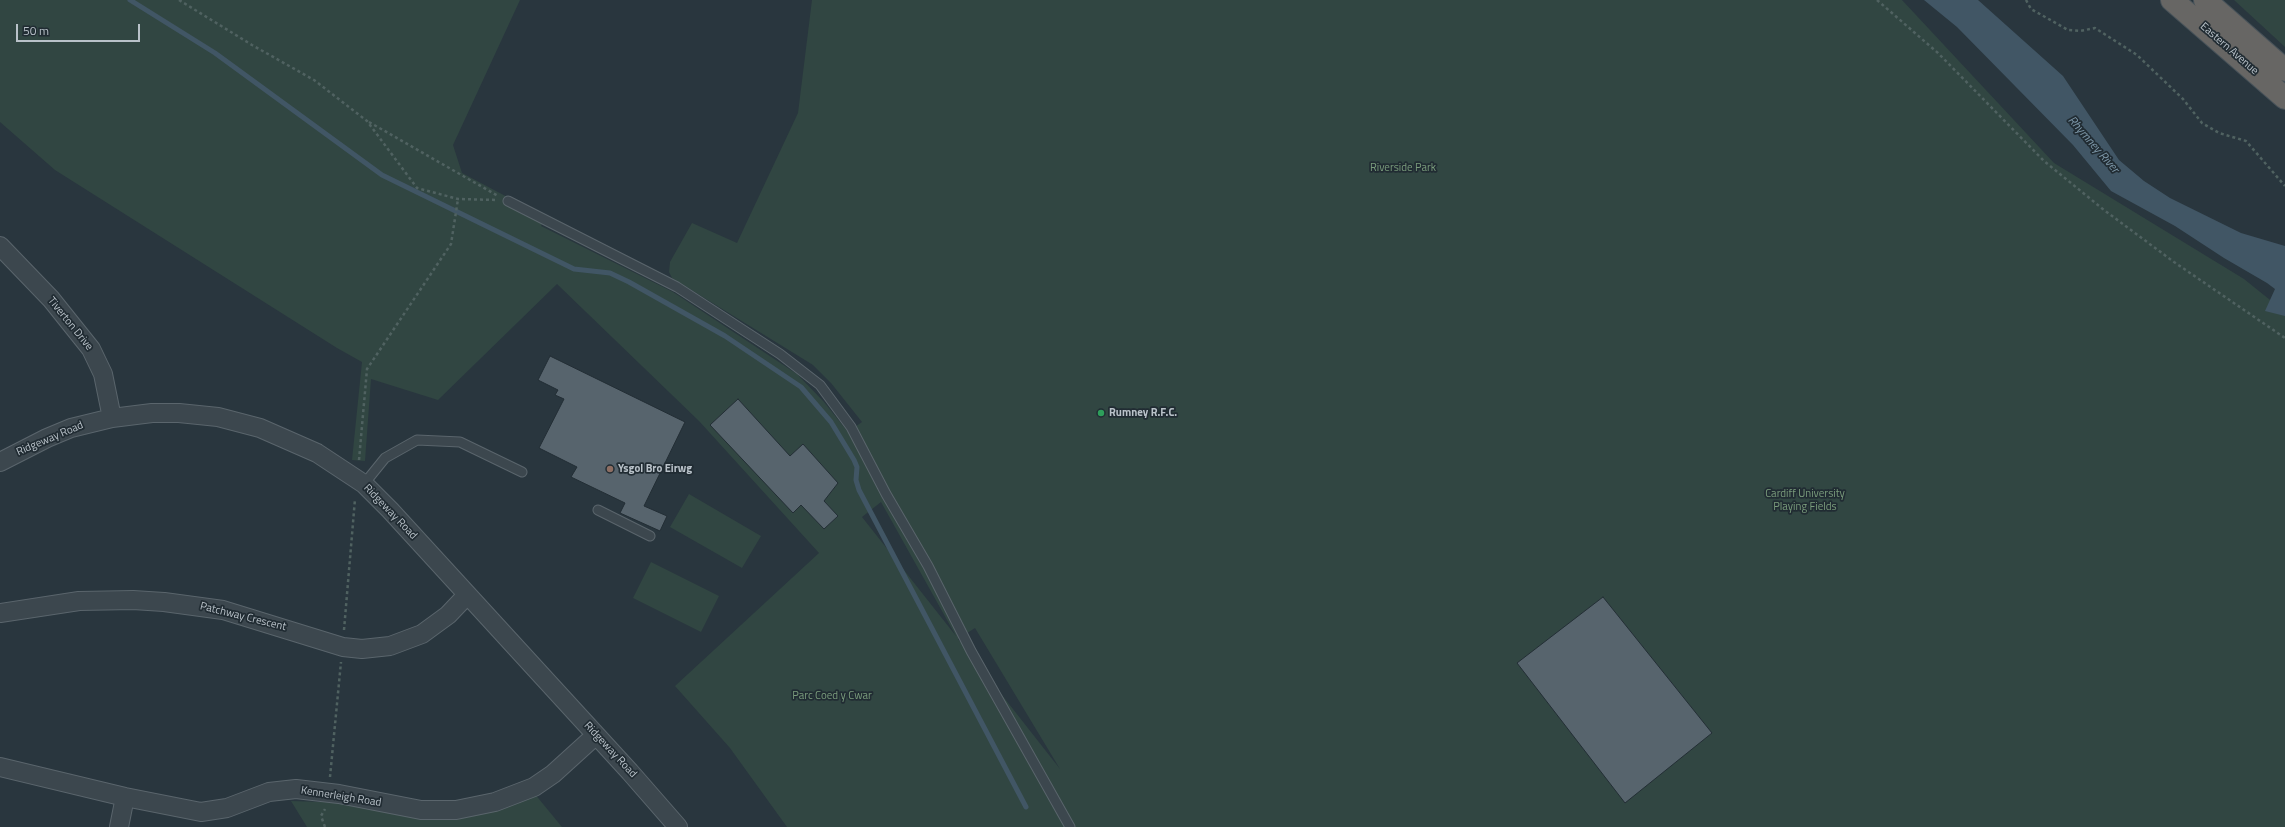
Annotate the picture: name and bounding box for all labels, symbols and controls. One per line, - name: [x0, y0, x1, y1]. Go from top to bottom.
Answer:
- scale bar: [18, 16, 142, 42]
- street label: Eastern Avenue: [2197, 20, 2261, 78]
- text: 50 m: [23, 21, 49, 40]
- water label: Rhymney River: [2064, 114, 2122, 176]
- park label: Riverside Park: [1370, 161, 1436, 175]
- street label: Tiverton Drive: [44, 295, 96, 353]
- place label: Rumney R.F.C.: [1109, 406, 1177, 420]
- marker: Rumney R.F.C.: [1096, 408, 1106, 418]
- street label: Ridgeway Road: [15, 419, 85, 459]
- place label: Ysgol Bro Eirwg: [618, 462, 692, 476]
- marker: Ysgol Bro Eirwg: [605, 464, 615, 474]
- street label: Ridgeway Road: [360, 482, 420, 542]
- park label: Cardiff University Playing Fields: [1765, 487, 1845, 513]
- street label: Patchway Crescent: [199, 600, 287, 634]
- park label: Parc Coed y Cwar: [792, 689, 872, 703]
- street label: Ridgeway Road: [581, 719, 639, 781]
- street label: Kennerleigh Road: [300, 784, 382, 810]

